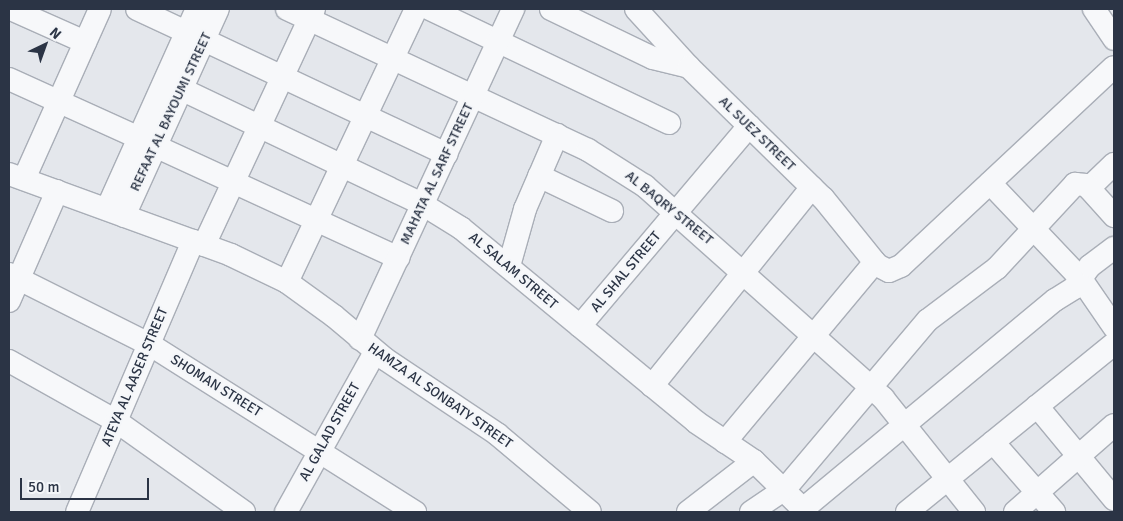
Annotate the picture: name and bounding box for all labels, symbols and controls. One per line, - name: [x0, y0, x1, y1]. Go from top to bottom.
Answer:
- north arrow: [20, 20, 70, 70]
- text: N: [46, 24, 65, 43]
- street label: REFAAT AL BAYOUMI STREET: [127, 30, 215, 194]
- street label: AL SUEZ STREET: [715, 93, 799, 175]
- street label: MAHATA AL SARF STREET: [397, 101, 477, 247]
- street label: AL BAQRY STREET: [622, 167, 716, 249]
- street label: AL SHAL STREET: [587, 228, 665, 316]
- street label: AL SALAM STREET: [465, 229, 561, 313]
- street label: ATEYA AL AASER STREET: [98, 305, 172, 449]
- street label: HAMZA AL SONBATY STREET: [364, 340, 516, 452]
- street label: SHOMAN STREET: [167, 351, 265, 421]
- street label: AL GALAD STREET: [296, 380, 364, 484]
- scale bar: [22, 468, 151, 500]
- text: 50 m: [28, 478, 59, 496]

